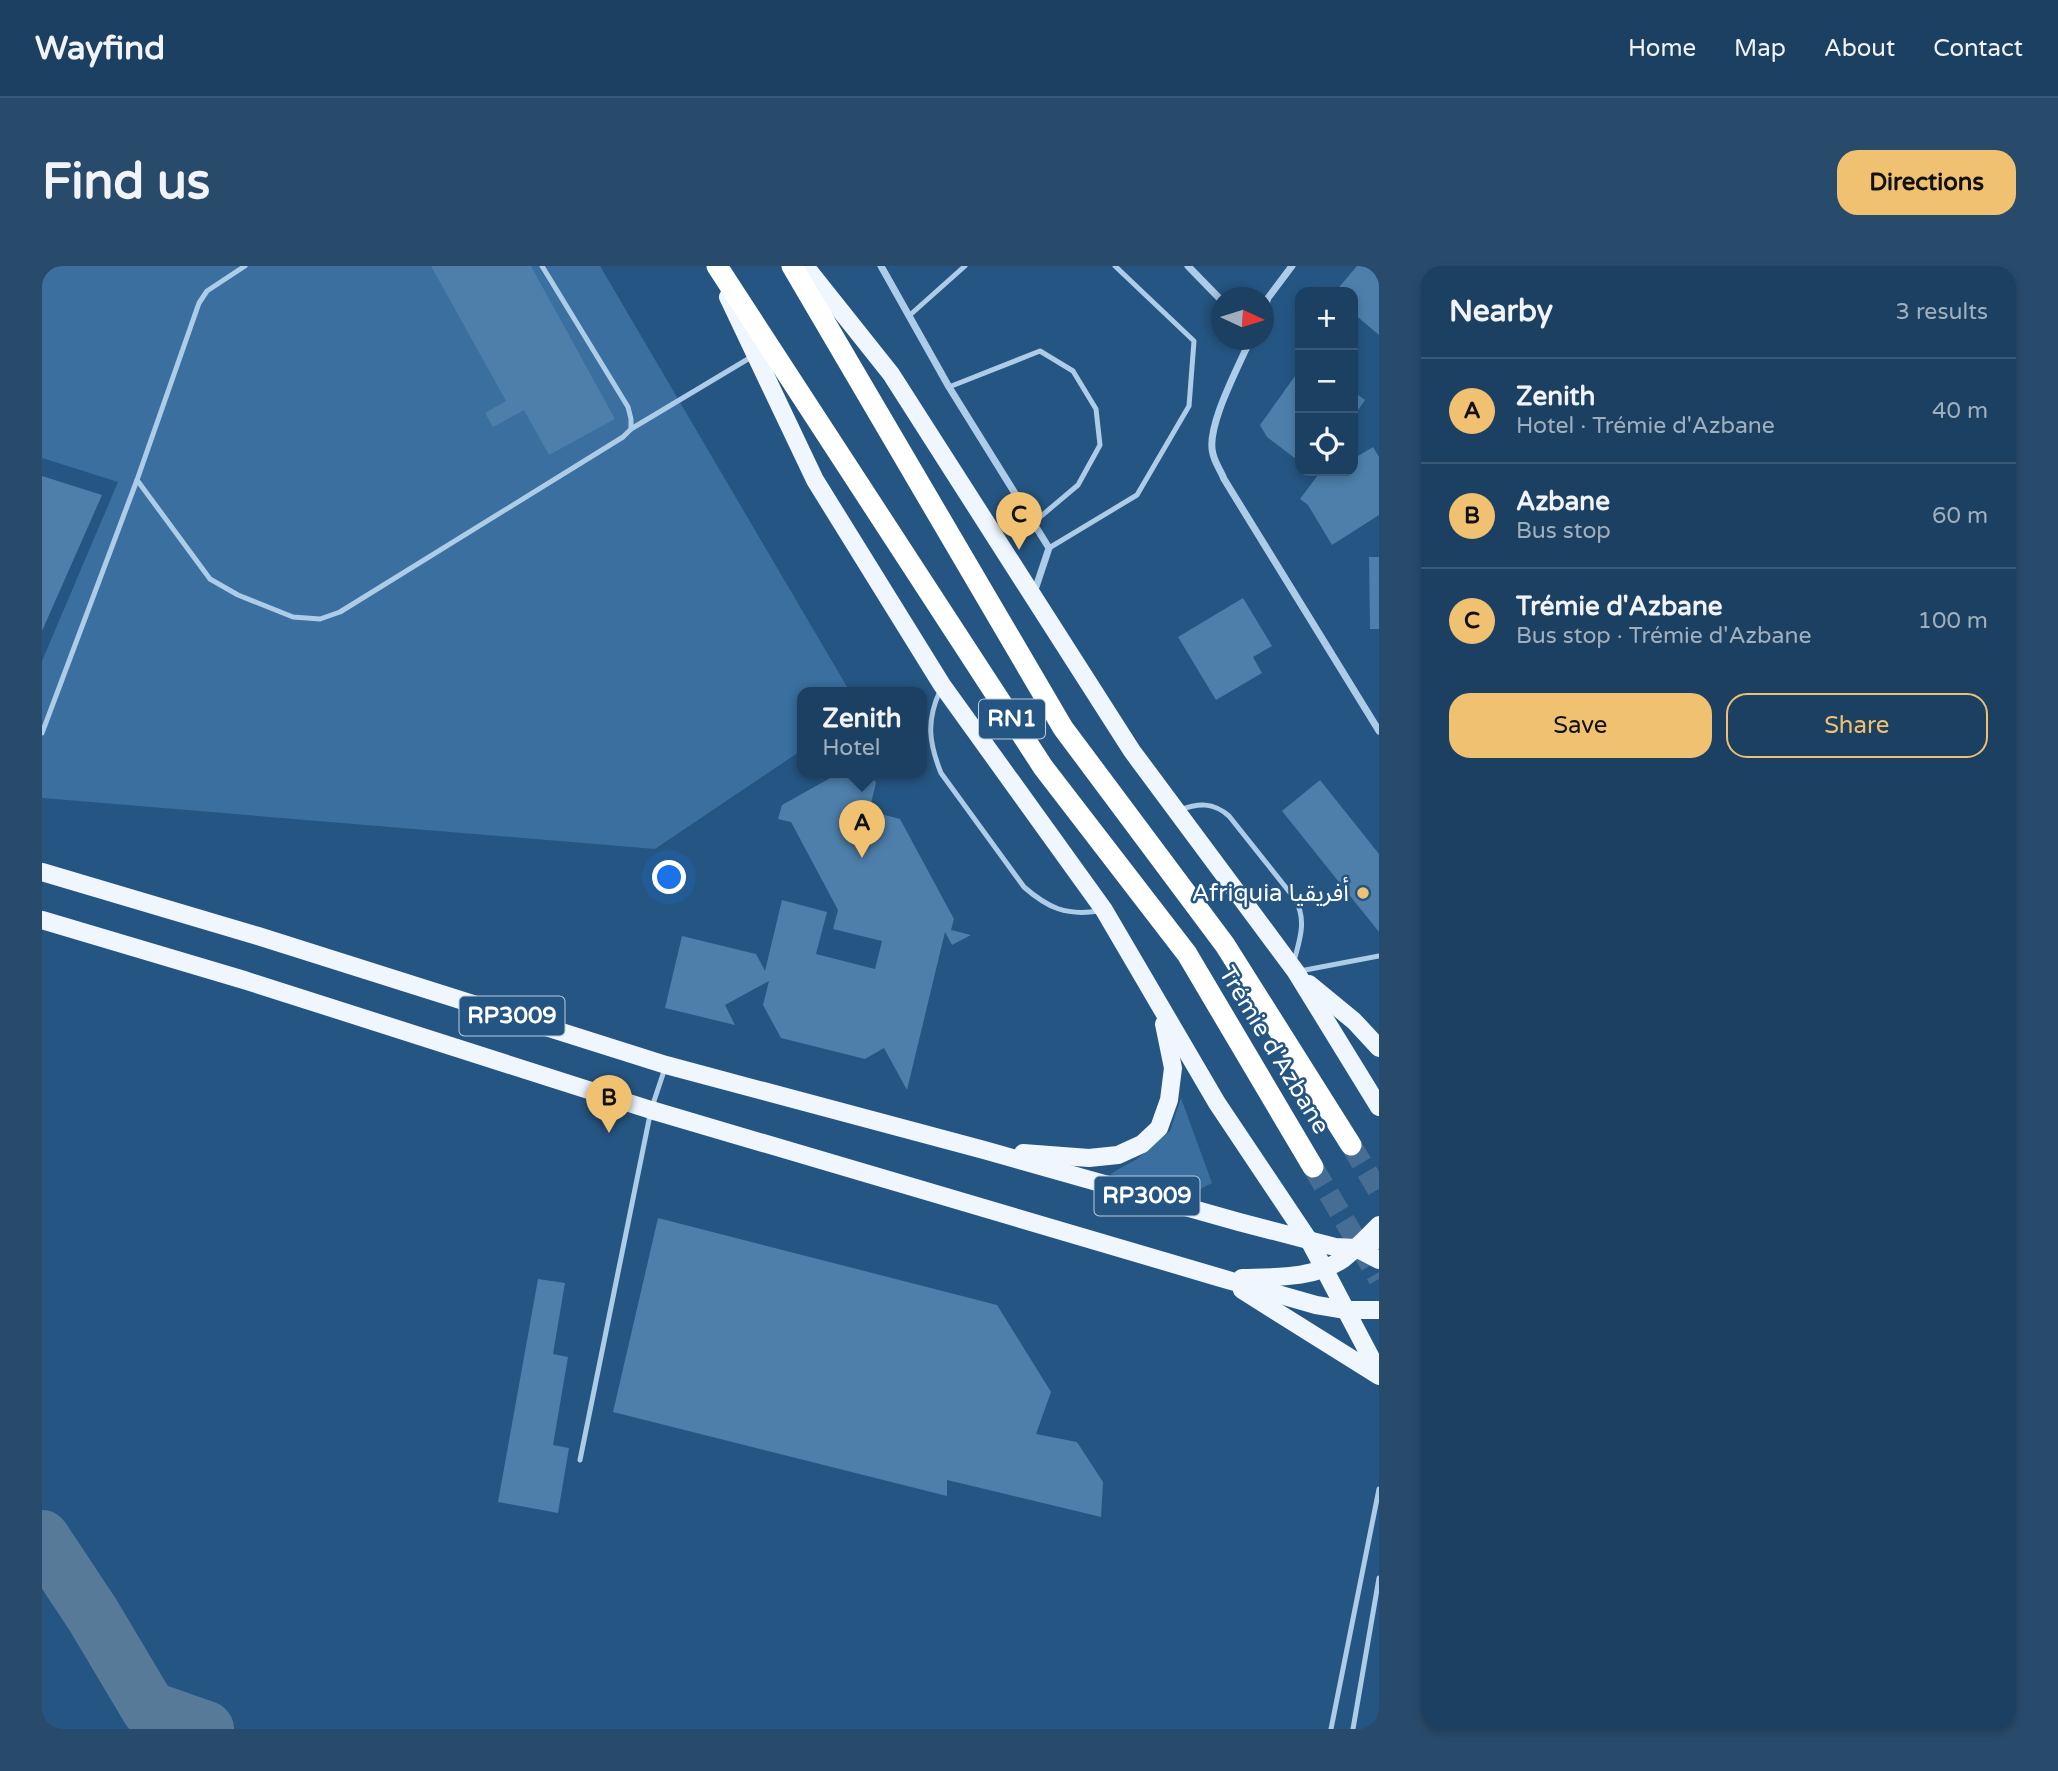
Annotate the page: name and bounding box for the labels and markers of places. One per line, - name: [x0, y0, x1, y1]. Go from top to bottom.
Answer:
- pin: C: [996, 492, 1042, 550]
- pin: A: [839, 800, 885, 858]
- place label: Afriquia أفريقيا: [1192, 876, 1349, 908]
- marker: Afriquia أفريقيا: [1355, 885, 1371, 901]
- pin: B: [586, 1075, 632, 1133]

